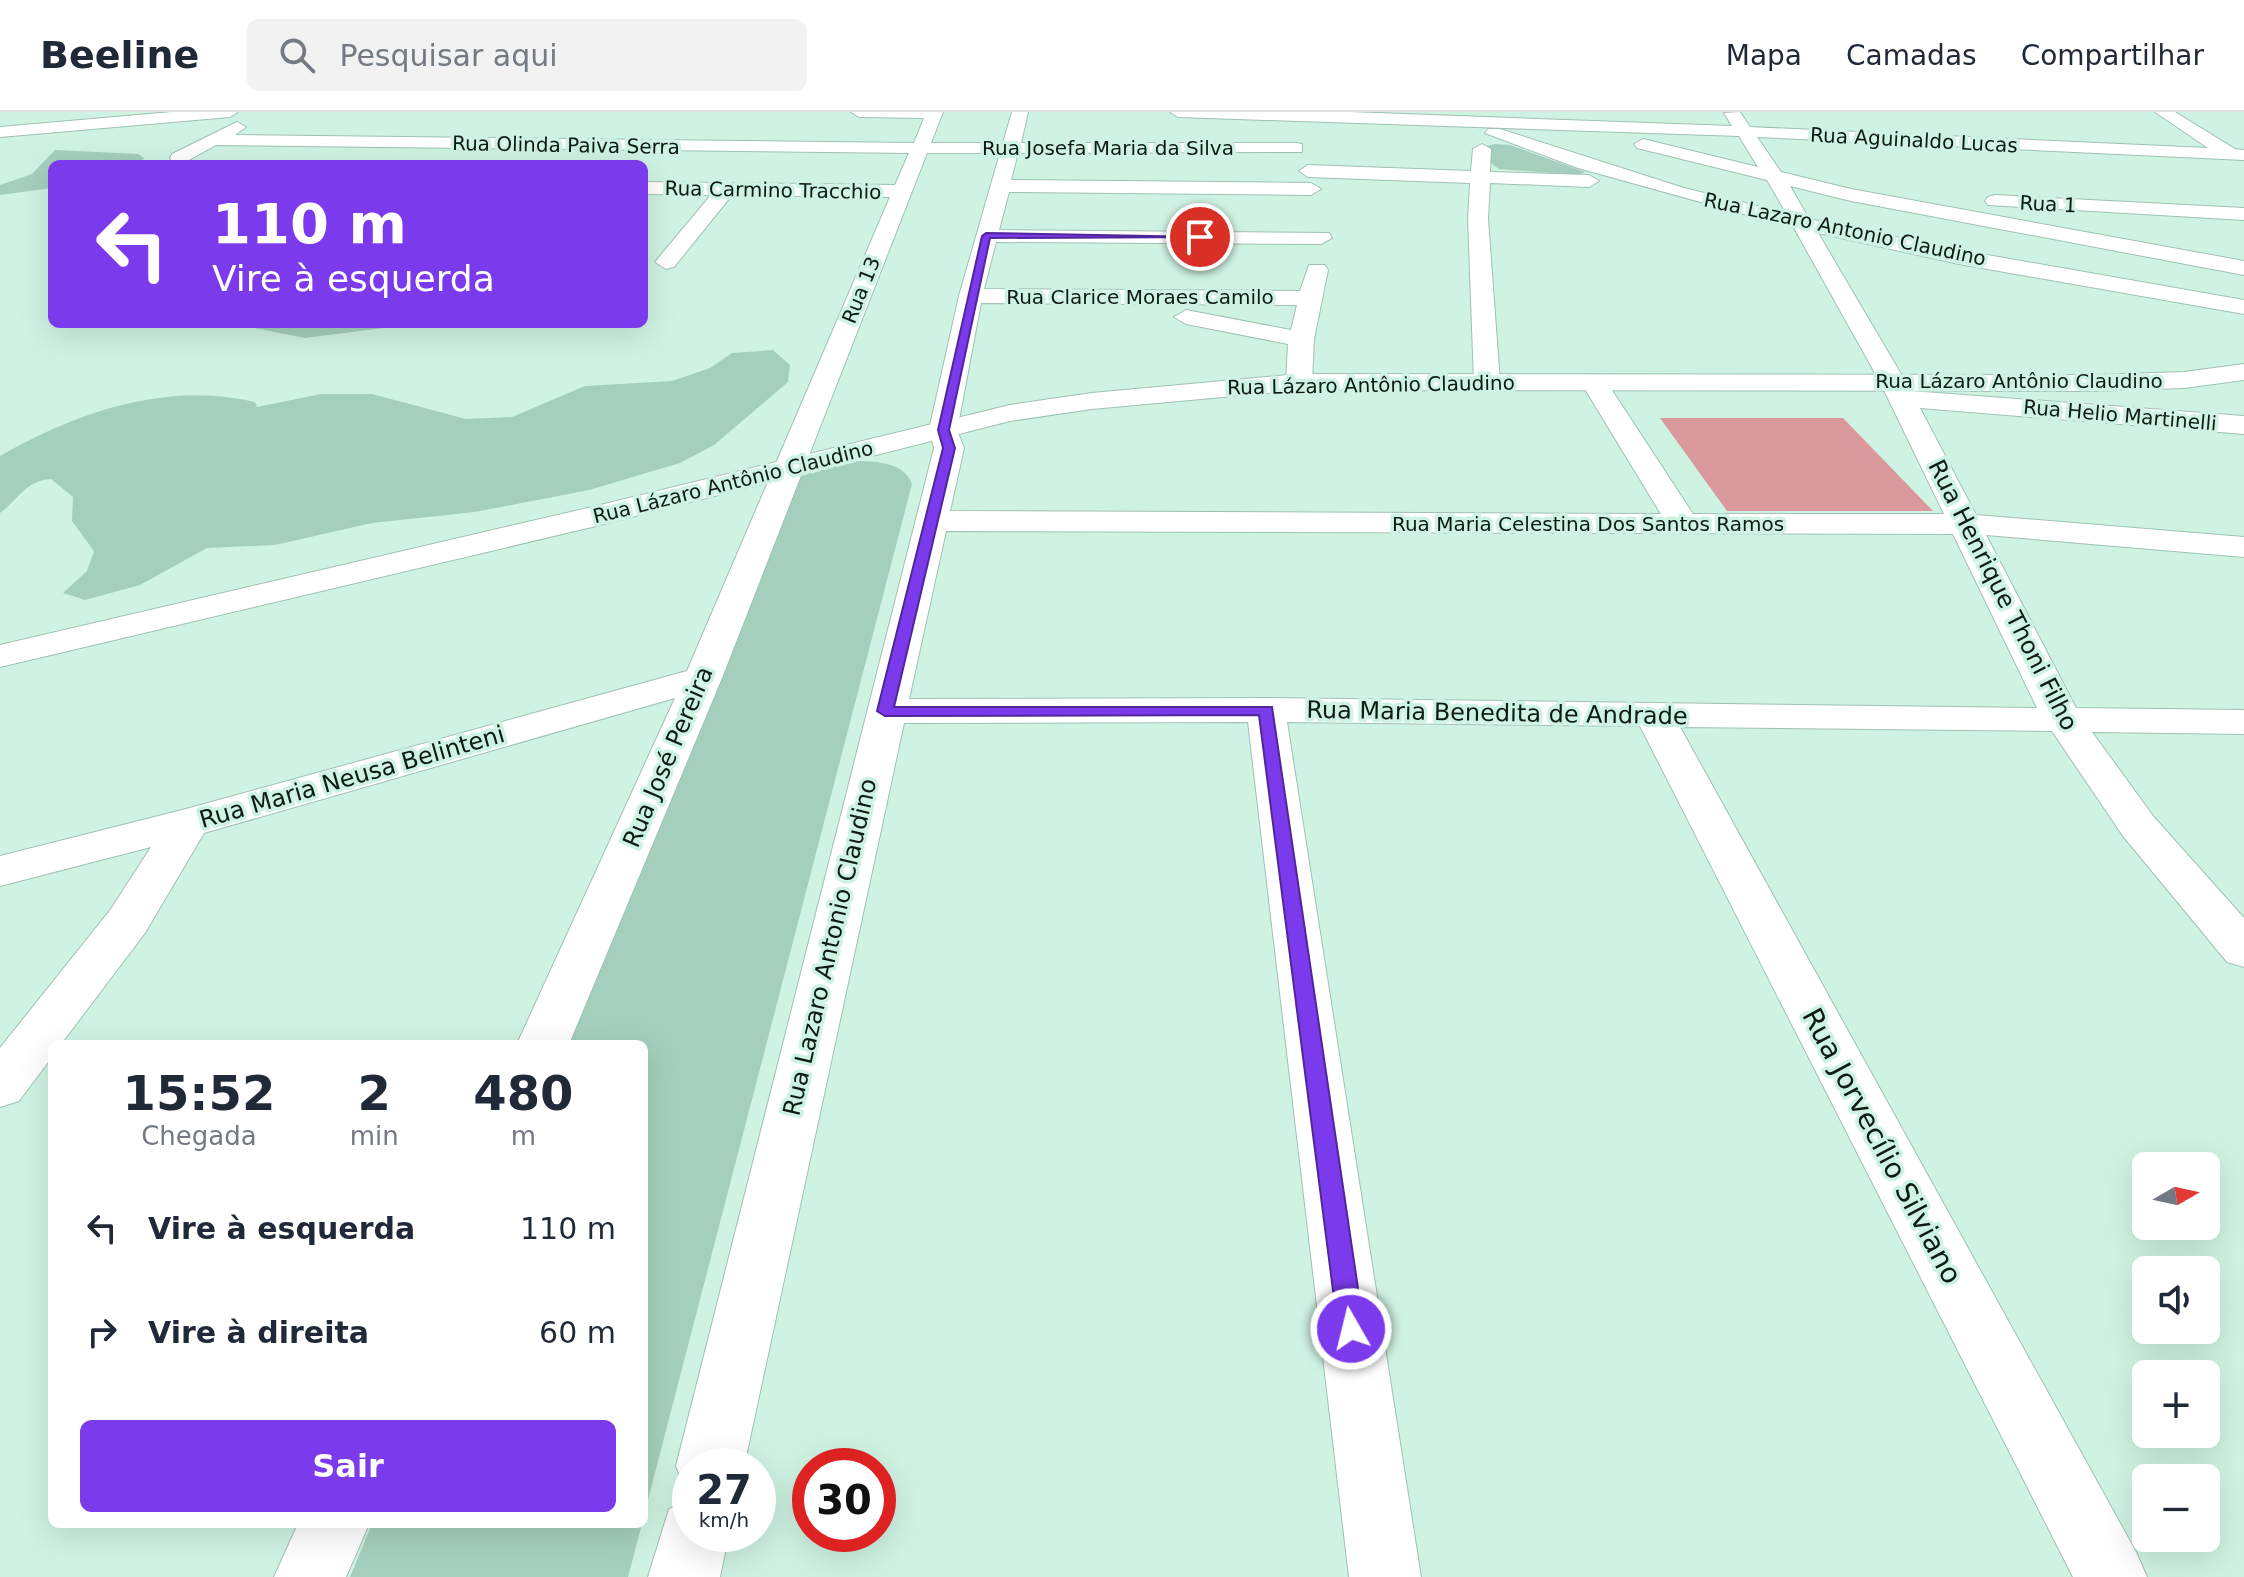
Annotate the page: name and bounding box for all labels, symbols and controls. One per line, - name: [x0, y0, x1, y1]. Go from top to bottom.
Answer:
- search box: [247, 19, 807, 91]
- text: Beeline: [40, 33, 199, 77]
- icon: search: [275, 33, 319, 77]
- text: Pesquisar aqui: [339, 38, 558, 73]
- text: Mapa: [1726, 39, 1802, 72]
- text: Camadas: [1846, 39, 1977, 72]
- text: Compartilhar: [2021, 39, 2204, 72]
- street label: Rua Aguinaldo Lucas: [1810, 123, 2018, 157]
- street label: Rua Olinda Paiva Serra: [452, 131, 680, 159]
- street label: Rua Josefa Maria da Silva: [982, 136, 1234, 160]
- street label: Rua Carmino Tracchio: [664, 176, 882, 204]
- street label: Rua Lazaro Antonio Claudino: [1702, 187, 1988, 271]
- text: 110 m: [212, 191, 407, 256]
- street label: Rua 1: [2019, 191, 2077, 217]
- icon: left: [80, 192, 184, 296]
- pin: [1166, 203, 1234, 271]
- icon: arrive: [1178, 215, 1222, 259]
- street label: Rua 13: [837, 253, 885, 327]
- text: Vire à esquerda: [212, 258, 495, 299]
- street label: Rua Clarice Moraes Camilo: [1006, 285, 1274, 309]
- street label: Rua Lázaro Antônio Claudino: [1875, 369, 2163, 393]
- street label: Rua Lázaro Antônio Claudino: [1227, 370, 1515, 400]
- street label: Rua Helio Martinelli: [2022, 395, 2218, 435]
- street label: Rua Lázaro Antônio Claudino: [591, 436, 875, 528]
- street label: Rua Henrique Thoni Filho: [1922, 455, 2084, 735]
- street label: Rua Maria Celestina Dos Santos Ramos: [1392, 512, 1784, 536]
- street label: Rua José Pereira: [617, 662, 719, 852]
- street label: Rua Maria Benedita de Andrade: [1306, 696, 1688, 730]
- street label: Rua Maria Neusa Belinteni: [196, 720, 508, 834]
- street label: Rua Lazaro Antonio Claudino: [778, 776, 882, 1118]
- street label: Rua Jorvecílio Silviano: [1795, 1003, 1969, 1289]
- text: 15:52: [122, 1065, 275, 1121]
- text: 2: [358, 1065, 391, 1121]
- text: 480: [473, 1065, 573, 1121]
- text: Chegada: [141, 1121, 257, 1151]
- text: min: [350, 1121, 399, 1151]
- text: m: [511, 1121, 536, 1151]
- north arrow: [2132, 1152, 2220, 1240]
- map controls: [2132, 1152, 2220, 1552]
- icon: left: [80, 1206, 124, 1250]
- text: Vire à esquerda: [148, 1211, 415, 1246]
- text: 110 m: [520, 1211, 616, 1246]
- button: sound: [2132, 1256, 2220, 1344]
- position arrow: [1309, 1287, 1393, 1371]
- icon: right: [80, 1310, 124, 1354]
- text: Vire à direita: [148, 1315, 369, 1350]
- text: 60 m: [539, 1315, 616, 1350]
- button: +: [2132, 1360, 2220, 1448]
- button: Sair: [80, 1420, 616, 1512]
- speed limit sign: 30: [792, 1448, 896, 1552]
- button: −: [2132, 1464, 2220, 1552]
- text: 27: [696, 1467, 752, 1513]
- text: km/h: [699, 1508, 749, 1532]

